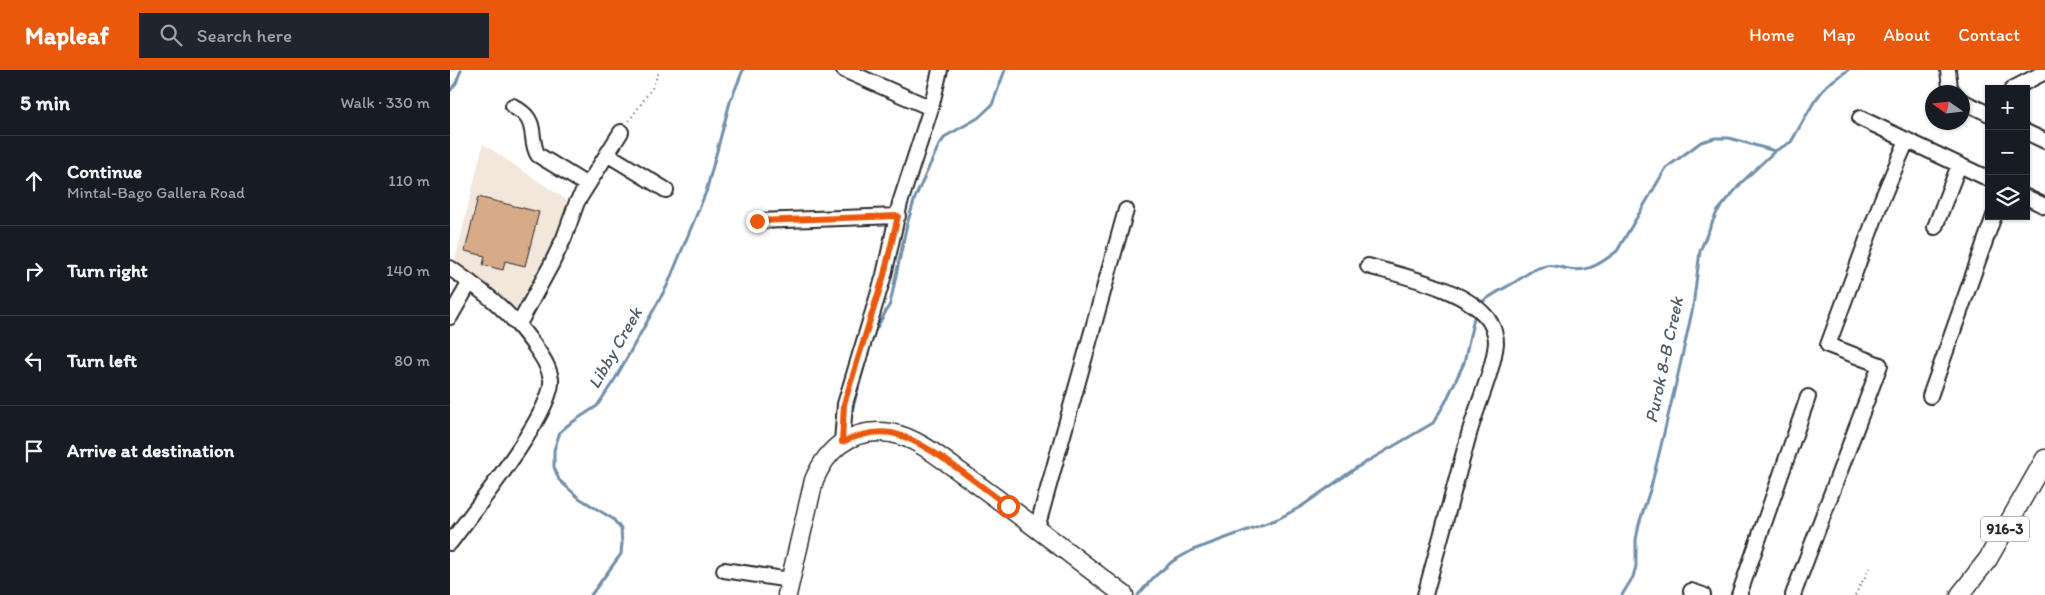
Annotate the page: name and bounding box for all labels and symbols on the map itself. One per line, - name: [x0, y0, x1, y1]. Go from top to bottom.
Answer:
- north arrow: [1925, 85, 1970, 130]
- route end: [746, 210, 769, 233]
- water label: Purok 8-B Creek: [1640, 294, 1688, 425]
- water label: Libby Creek: [583, 302, 648, 392]
- route start: [997, 495, 1020, 518]
- road number: 916-3: [1981, 516, 2029, 542]

